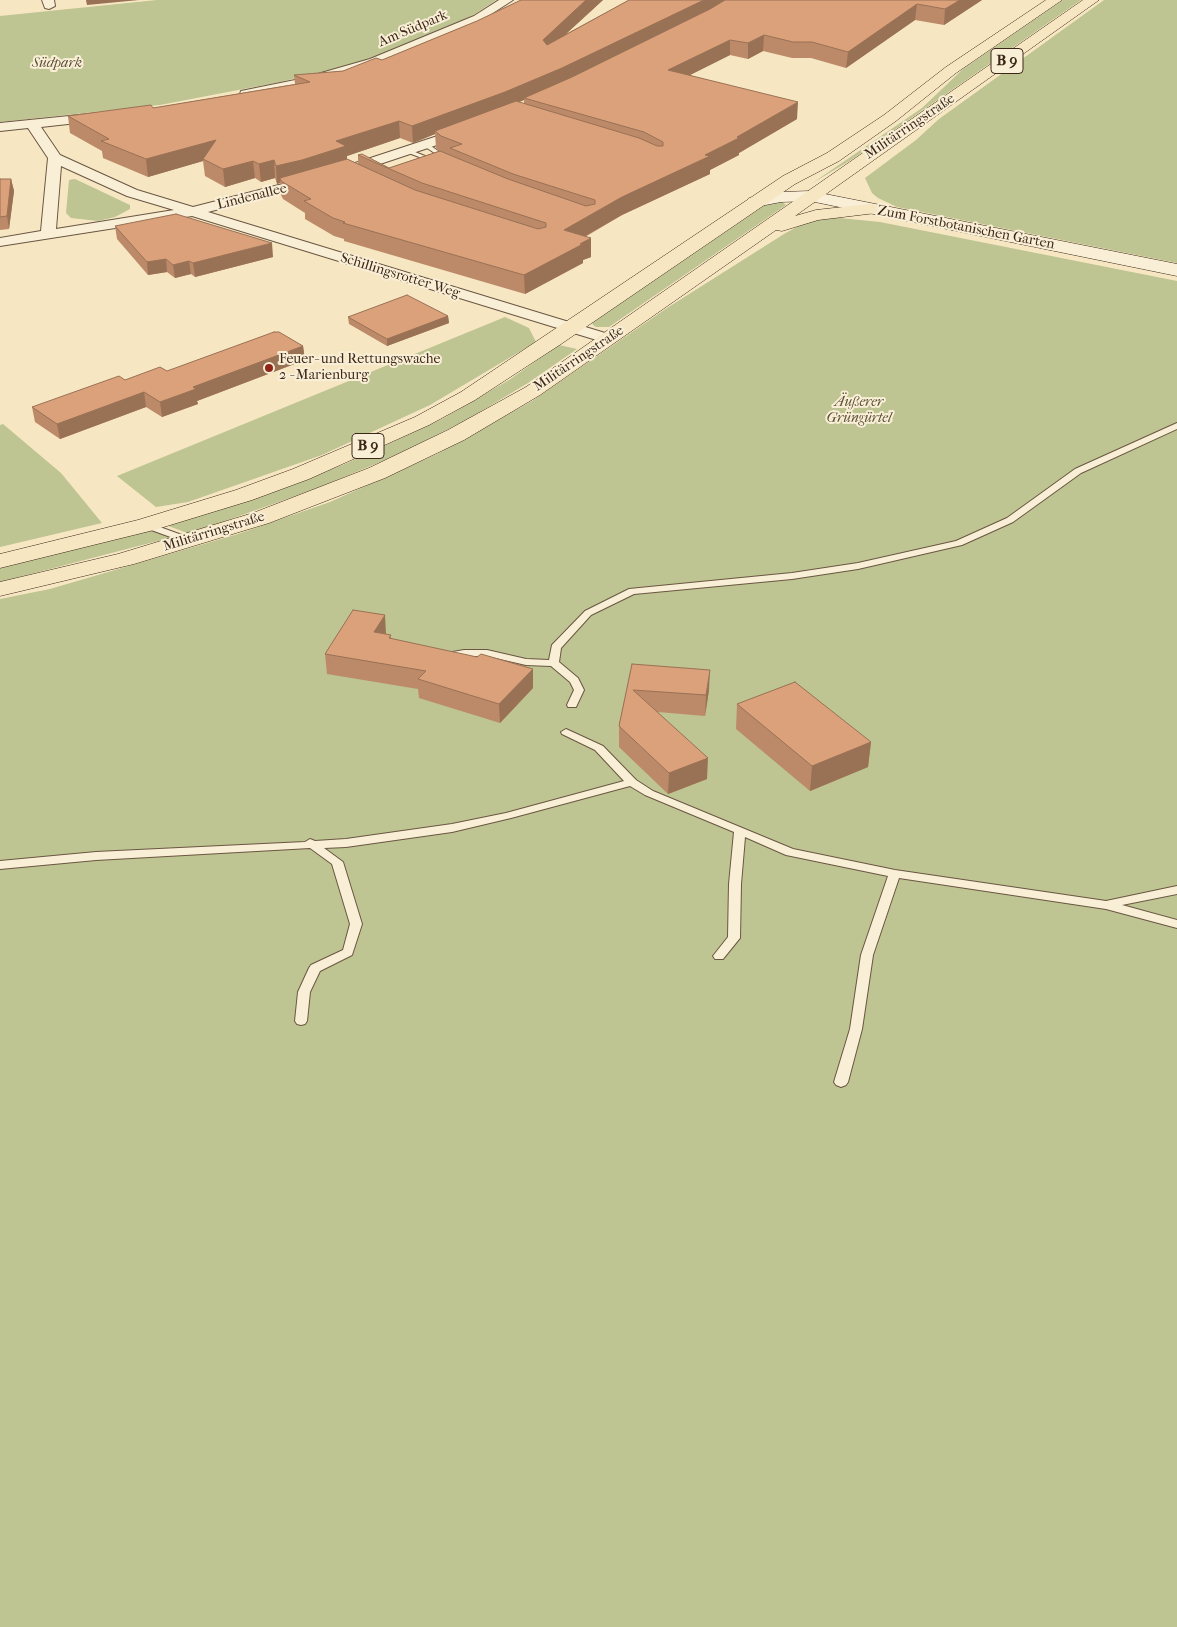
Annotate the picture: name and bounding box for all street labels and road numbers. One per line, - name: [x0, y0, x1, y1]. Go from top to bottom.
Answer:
- street label: Am Südpark: [376, 7, 450, 51]
- road number: B 9: [991, 48, 1023, 74]
- street label: Militärringstraße: [862, 91, 958, 163]
- street label: Lindenallee: [215, 180, 289, 214]
- street label: Zum Forstbotanischen Garten: [876, 203, 1056, 253]
- street label: Schillingsrotter Weg: [338, 250, 462, 302]
- street label: Militärringstraße: [531, 323, 627, 395]
- road number: B 9: [352, 434, 384, 458]
- street label: Militärringstraße: [161, 509, 267, 555]

